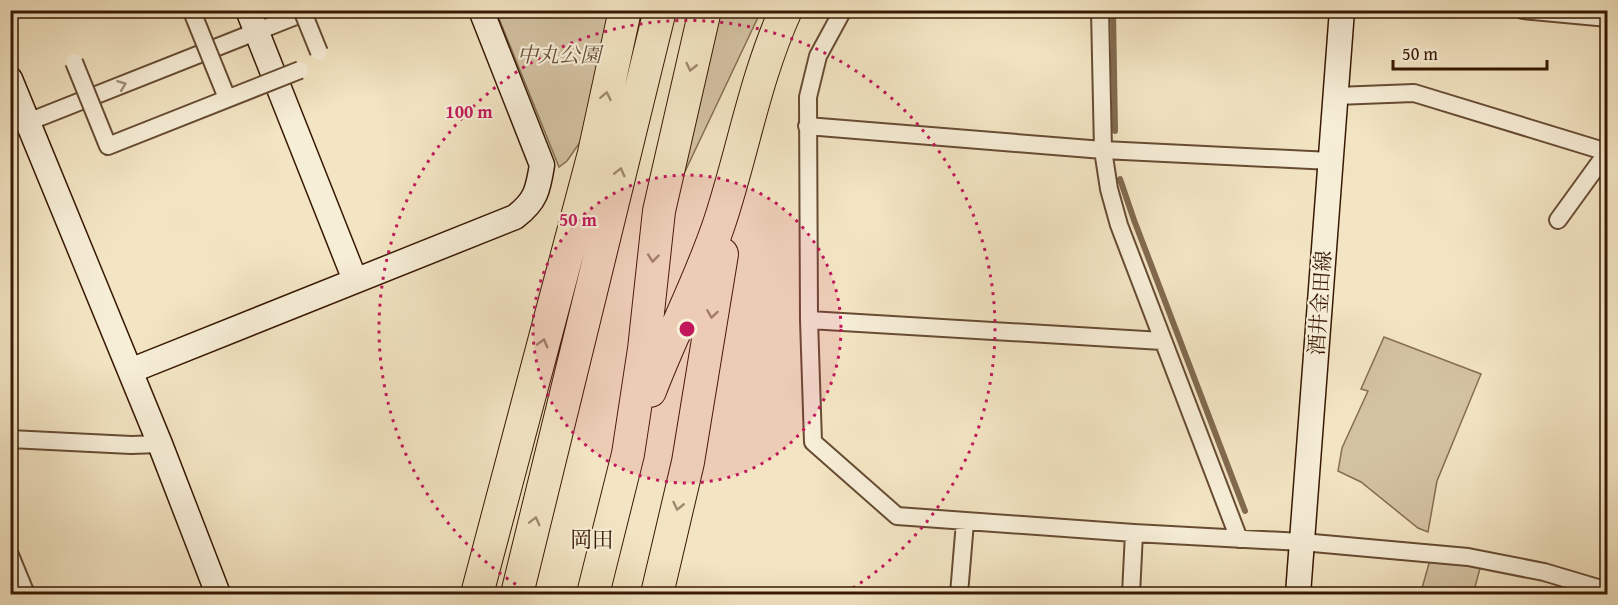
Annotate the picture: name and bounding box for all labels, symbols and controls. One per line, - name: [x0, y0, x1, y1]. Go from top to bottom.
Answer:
- scale bar: [1393, 33, 1548, 71]
- park label: 中丸公園: [517, 39, 604, 70]
- text: 50 m: [1402, 40, 1438, 67]
- one-way arrow: [686, 62, 699, 72]
- one-way arrow: [115, 80, 126, 92]
- one-way arrow: [599, 91, 612, 101]
- text: 100 m: [445, 98, 493, 125]
- one-way arrow: [613, 167, 626, 177]
- text: 50 m: [559, 206, 598, 233]
- street label: 酒井金田線: [1300, 250, 1339, 356]
- one-way arrow: [647, 254, 660, 263]
- one-way arrow: [707, 309, 719, 318]
- centre of rings: [677, 319, 697, 339]
- one-way arrow: [536, 338, 548, 349]
- one-way arrow: [673, 501, 686, 511]
- one-way arrow: [527, 516, 540, 526]
- district label: 岡田: [570, 523, 614, 555]

